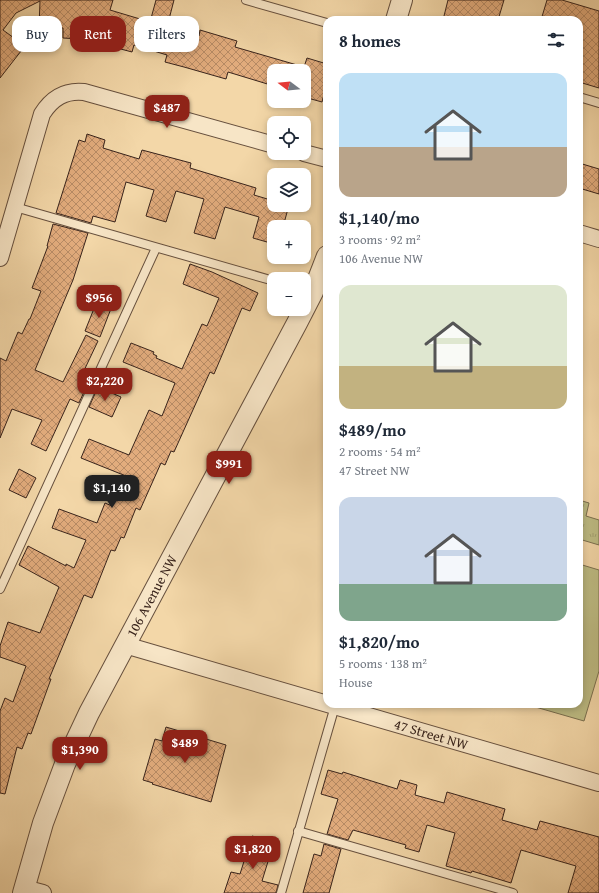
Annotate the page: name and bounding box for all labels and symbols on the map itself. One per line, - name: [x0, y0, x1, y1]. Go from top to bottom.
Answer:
- north arrow: [267, 64, 311, 108]
- pin: $487: [143, 95, 191, 129]
- pin: $956: [75, 285, 123, 319]
- pin: $2,220: [72, 368, 138, 402]
- pin: $991: [205, 451, 253, 485]
- pin: $1,140: [79, 475, 145, 509]
- street label: 106 Avenue NW: [121, 551, 182, 640]
- street label: 47 Street NW: [392, 714, 471, 754]
- pin: $489: [161, 730, 209, 764]
- pin: $1,390: [47, 737, 113, 771]
- pin: $1,820: [220, 836, 286, 870]

